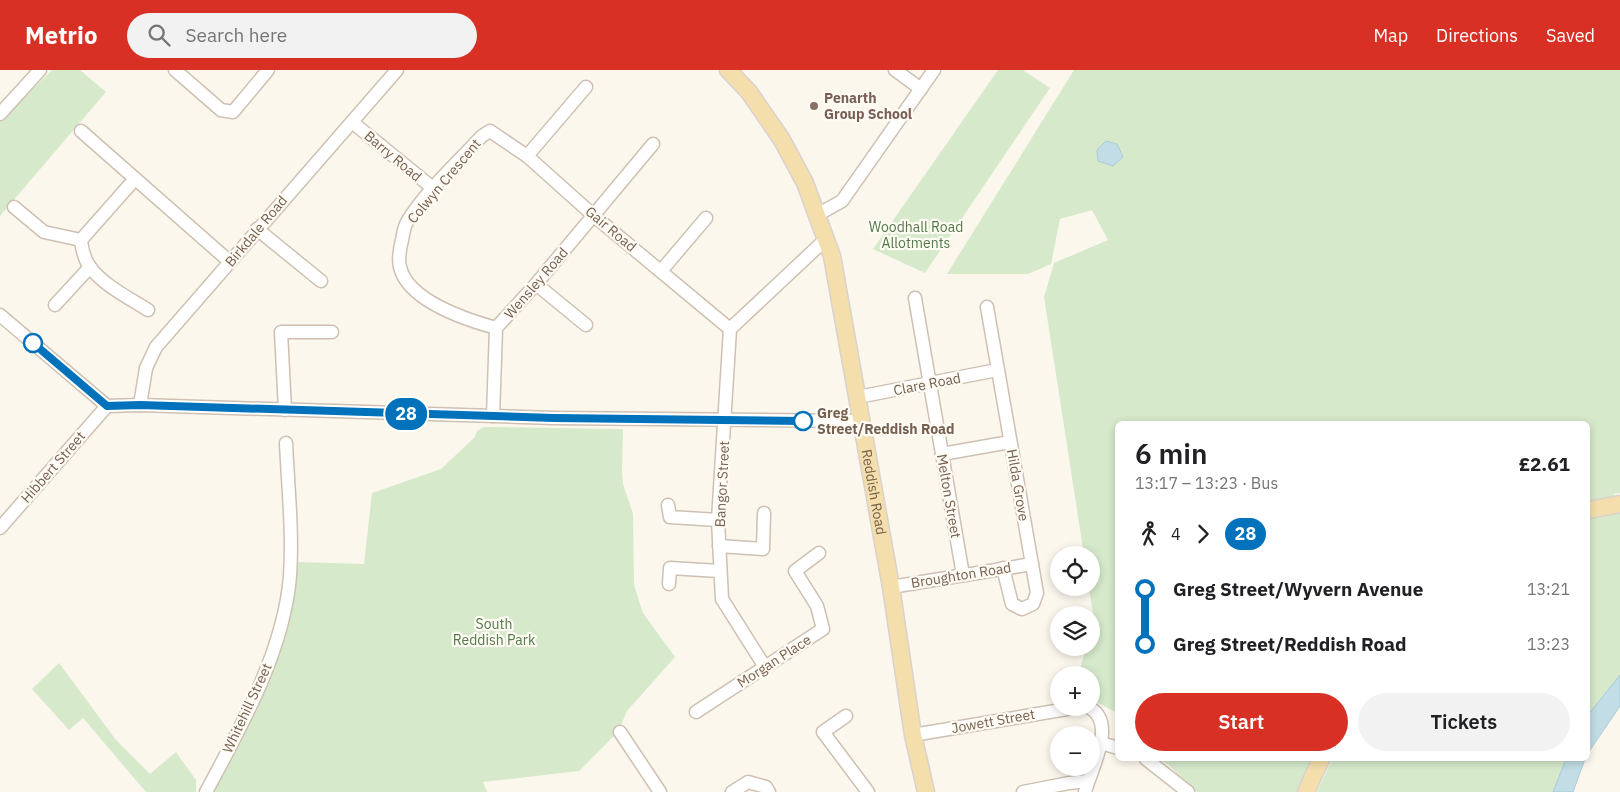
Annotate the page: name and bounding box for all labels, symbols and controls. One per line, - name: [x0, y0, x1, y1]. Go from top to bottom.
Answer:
- search box: [127, 13, 477, 58]
- text: Metrio: [25, 19, 97, 51]
- icon: search: [145, 21, 173, 49]
- text: Search here: [185, 23, 287, 47]
- text: Map: [1373, 24, 1408, 47]
- text: Directions: [1436, 24, 1518, 47]
- text: Saved: [1546, 24, 1595, 47]
- place label: Penarth Group School: [824, 89, 912, 123]
- marker: Penarth Group School: [808, 100, 820, 112]
- street label: Barry Road: [361, 127, 425, 185]
- street label: Colwyn Crescent: [403, 135, 485, 227]
- street label: Birkdale Road: [221, 192, 291, 270]
- street label: Gair Road: [582, 202, 640, 256]
- park label: Woodhall Road Allotments: [869, 218, 963, 252]
- street label: Wensley Road: [500, 244, 572, 322]
- unlabelled marker: [23, 333, 43, 353]
- street label: Clare Road: [892, 369, 962, 399]
- line badge: 28: [384, 398, 428, 430]
- text: 28: [395, 402, 417, 425]
- place label: Greg Street/Reddish Road: [817, 404, 955, 438]
- marker: Greg Street/Reddish Road: [793, 411, 813, 431]
- street label: Hibbert Street: [17, 427, 89, 507]
- text: 6 min: [1135, 435, 1207, 472]
- street label: Bangor Street: [711, 440, 733, 528]
- street label: Hilda Grove: [1003, 447, 1033, 523]
- street label: Reddish Road: [858, 448, 891, 536]
- text: £2.61: [1519, 452, 1570, 476]
- street label: Melton Street: [933, 453, 965, 540]
- text: 13:17 – 13:23 · Bus: [1135, 473, 1278, 493]
- icon: walk: [1135, 520, 1163, 548]
- icon: forward: [1189, 520, 1217, 548]
- text: 28: [1235, 522, 1256, 545]
- text: 4: [1171, 524, 1181, 544]
- map controls: [1050, 546, 1100, 776]
- button: locate: [1050, 546, 1100, 596]
- street label: Broughton Road: [909, 558, 1013, 592]
- text: Greg Street/Wyvern Avenue: [1173, 577, 1423, 601]
- text: 13:21: [1527, 579, 1570, 599]
- button: layers: [1050, 606, 1100, 656]
- park label: South Reddish Park: [453, 615, 536, 649]
- street label: Morgan Place: [734, 630, 815, 692]
- text: Greg Street/Reddish Road: [1173, 632, 1407, 656]
- text: 13:23: [1527, 634, 1570, 654]
- street label: Whitehill Street: [218, 660, 276, 756]
- button: +: [1050, 666, 1100, 716]
- button: Start: [1135, 693, 1348, 751]
- button: Tickets: [1358, 693, 1570, 751]
- street label: Jowett Street: [950, 705, 1036, 737]
- button: −: [1050, 726, 1100, 776]

